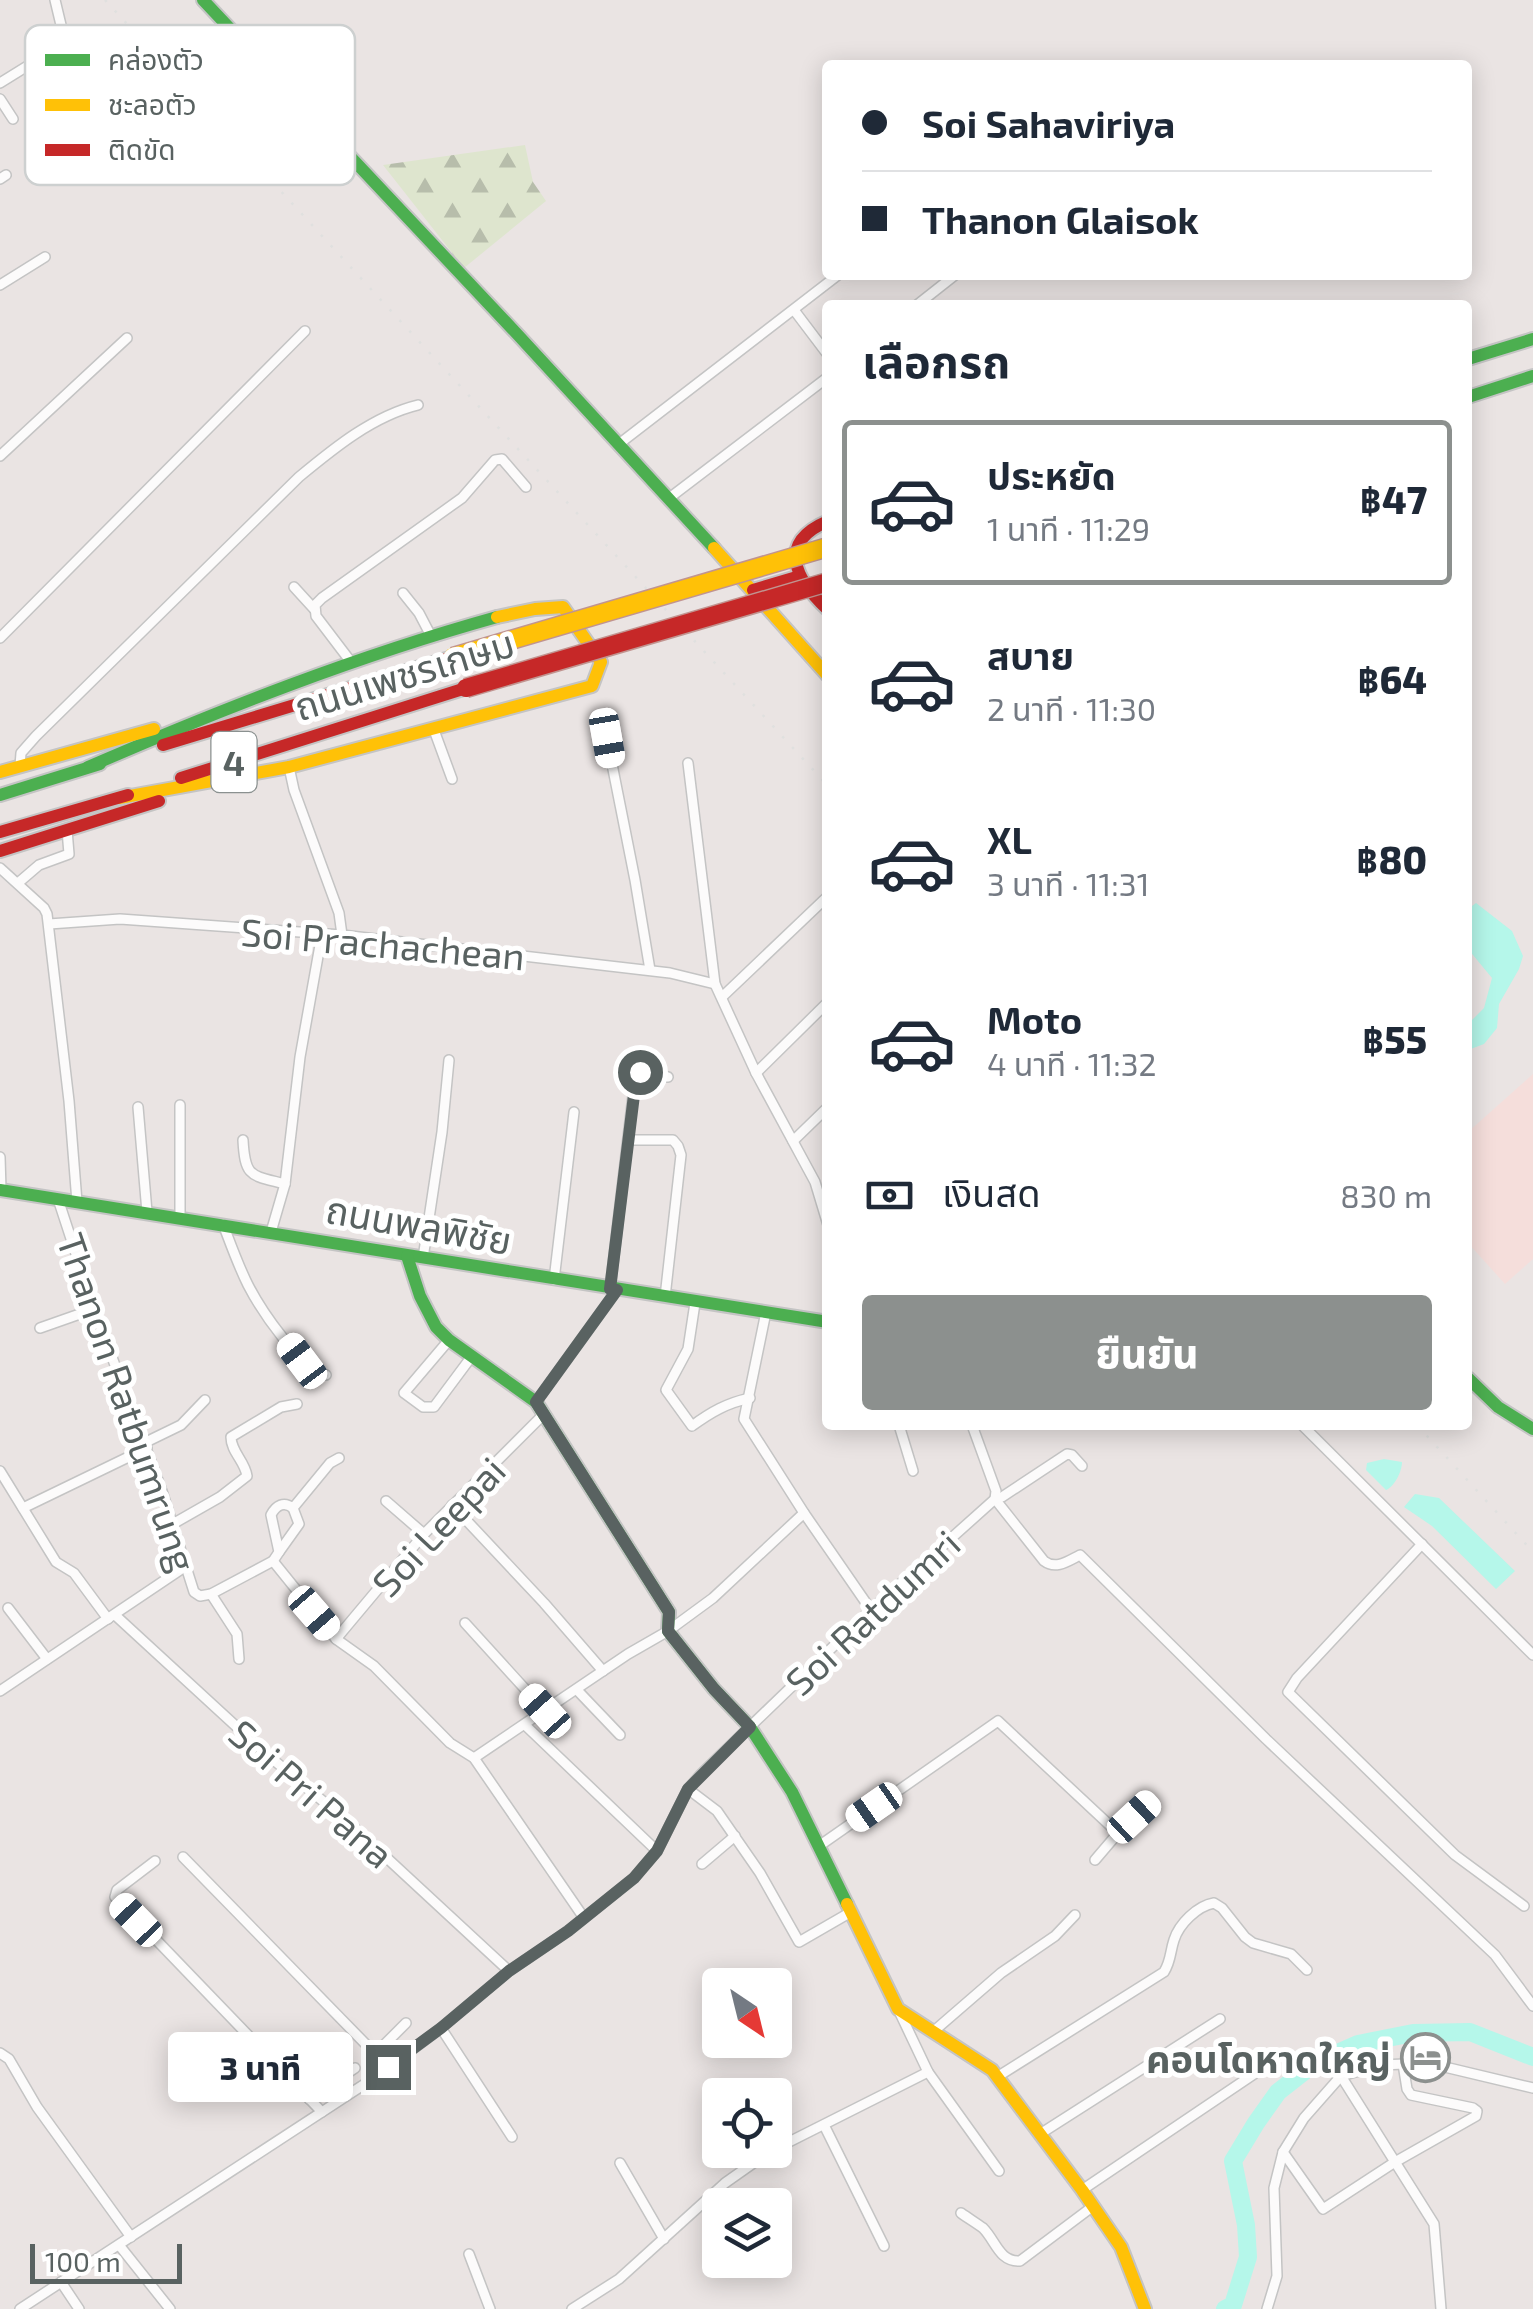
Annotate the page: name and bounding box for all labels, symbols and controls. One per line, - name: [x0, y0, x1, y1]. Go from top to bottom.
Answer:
- legend: [25, 25, 355, 185]
- text: คล่องตัว: [108, 42, 204, 76]
- text: ชะลอตัว: [108, 87, 197, 121]
- text: Soi Sahaviriya: [922, 100, 1175, 146]
- text: ติดขัด: [108, 132, 176, 166]
- text: Thanon Glaisok: [922, 196, 1199, 242]
- text: เลือกรถ: [862, 333, 1010, 387]
- text: ประหยัด: [987, 452, 1116, 498]
- icon: car: [867, 458, 957, 548]
- text: ฿47: [1360, 476, 1427, 522]
- text: 1 นาที · 11:29: [987, 509, 1150, 547]
- street label: ถนนเพชรเกษม: [289, 619, 519, 729]
- text: สบาย: [987, 632, 1074, 678]
- icon: car: [867, 638, 957, 728]
- text: ฿64: [1357, 656, 1427, 702]
- text: 2 นาที · 11:30: [987, 689, 1156, 727]
- car: [587, 706, 627, 770]
- road number: 4: [212, 732, 256, 792]
- text: XL: [987, 816, 1032, 862]
- icon: car: [867, 818, 957, 908]
- text: ฿80: [1356, 836, 1427, 882]
- text: 3 นาที · 11:31: [987, 864, 1149, 902]
- street label: Soi Prachachean: [239, 908, 527, 978]
- text: Moto: [987, 996, 1082, 1042]
- icon: car: [867, 998, 957, 1088]
- text: ฿55: [1362, 1016, 1427, 1062]
- text: 4 นาที · 11:32: [987, 1044, 1157, 1082]
- route start: [618, 1050, 663, 1095]
- icon: cash: [862, 1168, 917, 1223]
- text: เงินสด: [942, 1169, 1041, 1215]
- text: 830 m: [1340, 1176, 1432, 1214]
- street label: ถนนพลพิชัย: [323, 1185, 515, 1263]
- street label: Thanon Ratbumrung: [48, 1227, 208, 1577]
- button: ยืนยัน: [862, 1295, 1432, 1410]
- car: [272, 1328, 332, 1394]
- street label: Soi Leepai: [362, 1447, 514, 1605]
- street label: Soi Ratdumri: [775, 1520, 969, 1704]
- car: [283, 1581, 345, 1645]
- car: [514, 1679, 576, 1743]
- street label: Soi Pri Pana: [221, 1709, 403, 1877]
- car: [841, 1778, 907, 1836]
- car: [1102, 1786, 1166, 1848]
- car: [104, 1888, 168, 1952]
- north arrow: [702, 1968, 792, 2058]
- map controls: [702, 1968, 792, 2278]
- callout: 3 นาที: [168, 2032, 353, 2102]
- hotel icon: คอนโดหาดใหญ่: [1400, 2032, 1452, 2084]
- place label: คอนโดหาดใหญ่: [1146, 2035, 1391, 2081]
- route end: [366, 2045, 411, 2090]
- text: 3 นาที: [220, 2048, 301, 2086]
- button: locate: [702, 2078, 792, 2168]
- button: layers: [702, 2188, 792, 2278]
- scale bar: [30, 2239, 182, 2284]
- text: 100 m: [45, 2244, 121, 2278]

